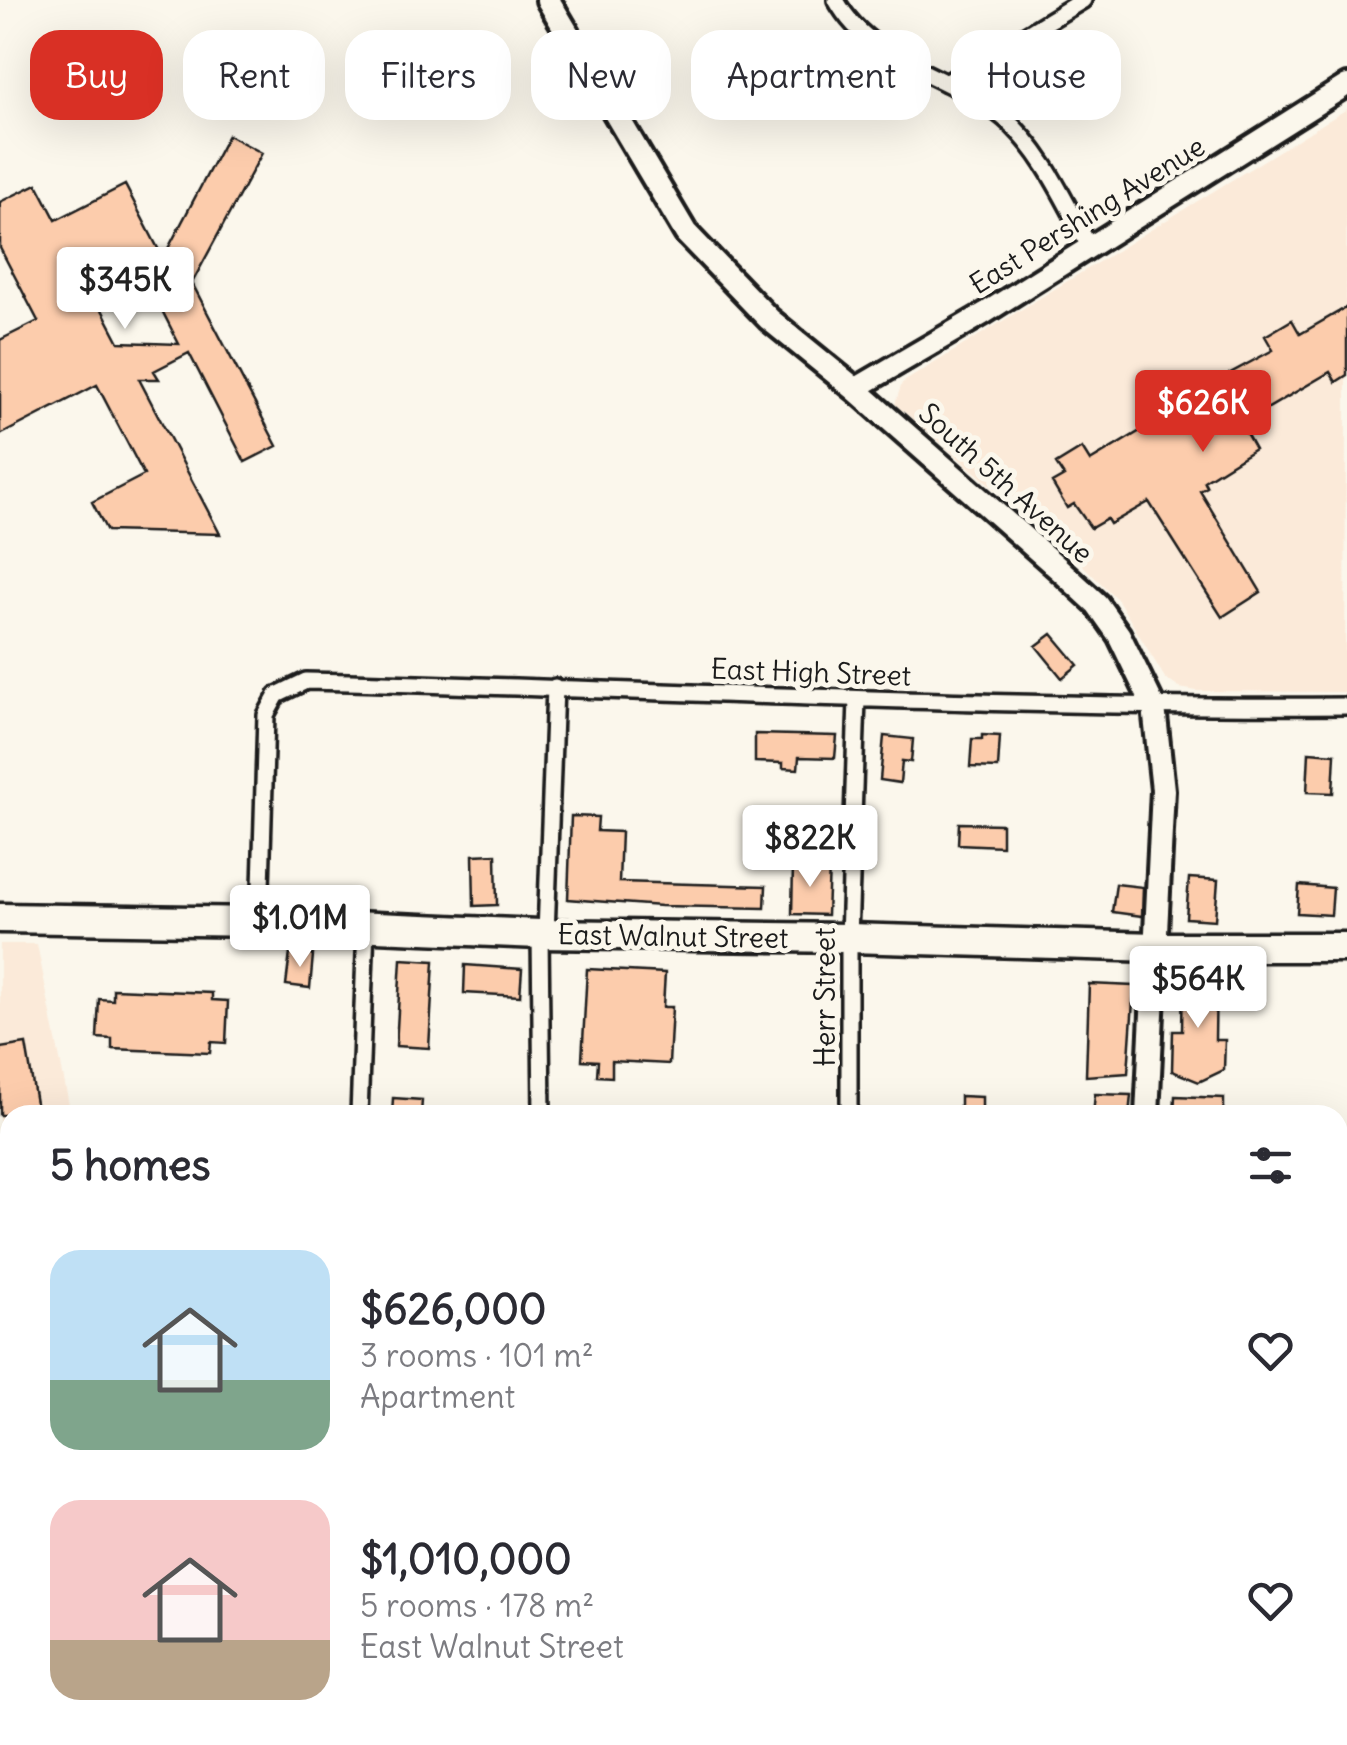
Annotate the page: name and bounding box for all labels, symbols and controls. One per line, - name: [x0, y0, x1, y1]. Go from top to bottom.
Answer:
- chip: Buy: [30, 30, 163, 120]
- chip: Rent: [183, 30, 325, 120]
- chip: Filters: [345, 30, 511, 120]
- chip: New: [531, 30, 671, 120]
- chip: Apartment: [691, 30, 931, 120]
- chip: House: [951, 30, 1121, 120]
- street label: East Pershing Avenue: [963, 128, 1211, 302]
- pin: $345K: [55, 247, 195, 332]
- text: $345K: [79, 259, 171, 300]
- pin: $626K: [1133, 370, 1273, 455]
- text: $626K: [1157, 382, 1249, 423]
- street label: South 5th Avenue: [911, 395, 1101, 571]
- street label: East High Street: [710, 651, 912, 693]
- pin: $822K: [740, 805, 880, 890]
- text: $822K: [764, 817, 856, 858]
- pin: $1.01M: [219, 885, 381, 970]
- text: $1.01M: [252, 897, 348, 938]
- street label: East Walnut Street: [557, 916, 789, 956]
- street label: Herr Street: [807, 927, 843, 1067]
- pin: $564K: [1128, 946, 1268, 1031]
- text: $564K: [1152, 958, 1244, 999]
- icon: filters: [1243, 1138, 1298, 1193]
- text: 5 homes: [50, 1139, 211, 1191]
- text: $626,000: [360, 1283, 546, 1335]
- icon: home: [130, 1290, 250, 1410]
- icon: heart: [1243, 1323, 1298, 1378]
- text: 3 rooms · 101 m²: [360, 1335, 594, 1376]
- text: Apartment: [360, 1376, 515, 1417]
- text: $1,010,000: [360, 1533, 572, 1585]
- icon: home: [130, 1540, 250, 1660]
- icon: heart: [1243, 1573, 1298, 1628]
- text: 5 rooms · 178 m²: [360, 1585, 594, 1626]
- text: East Walnut Street: [360, 1626, 624, 1667]

